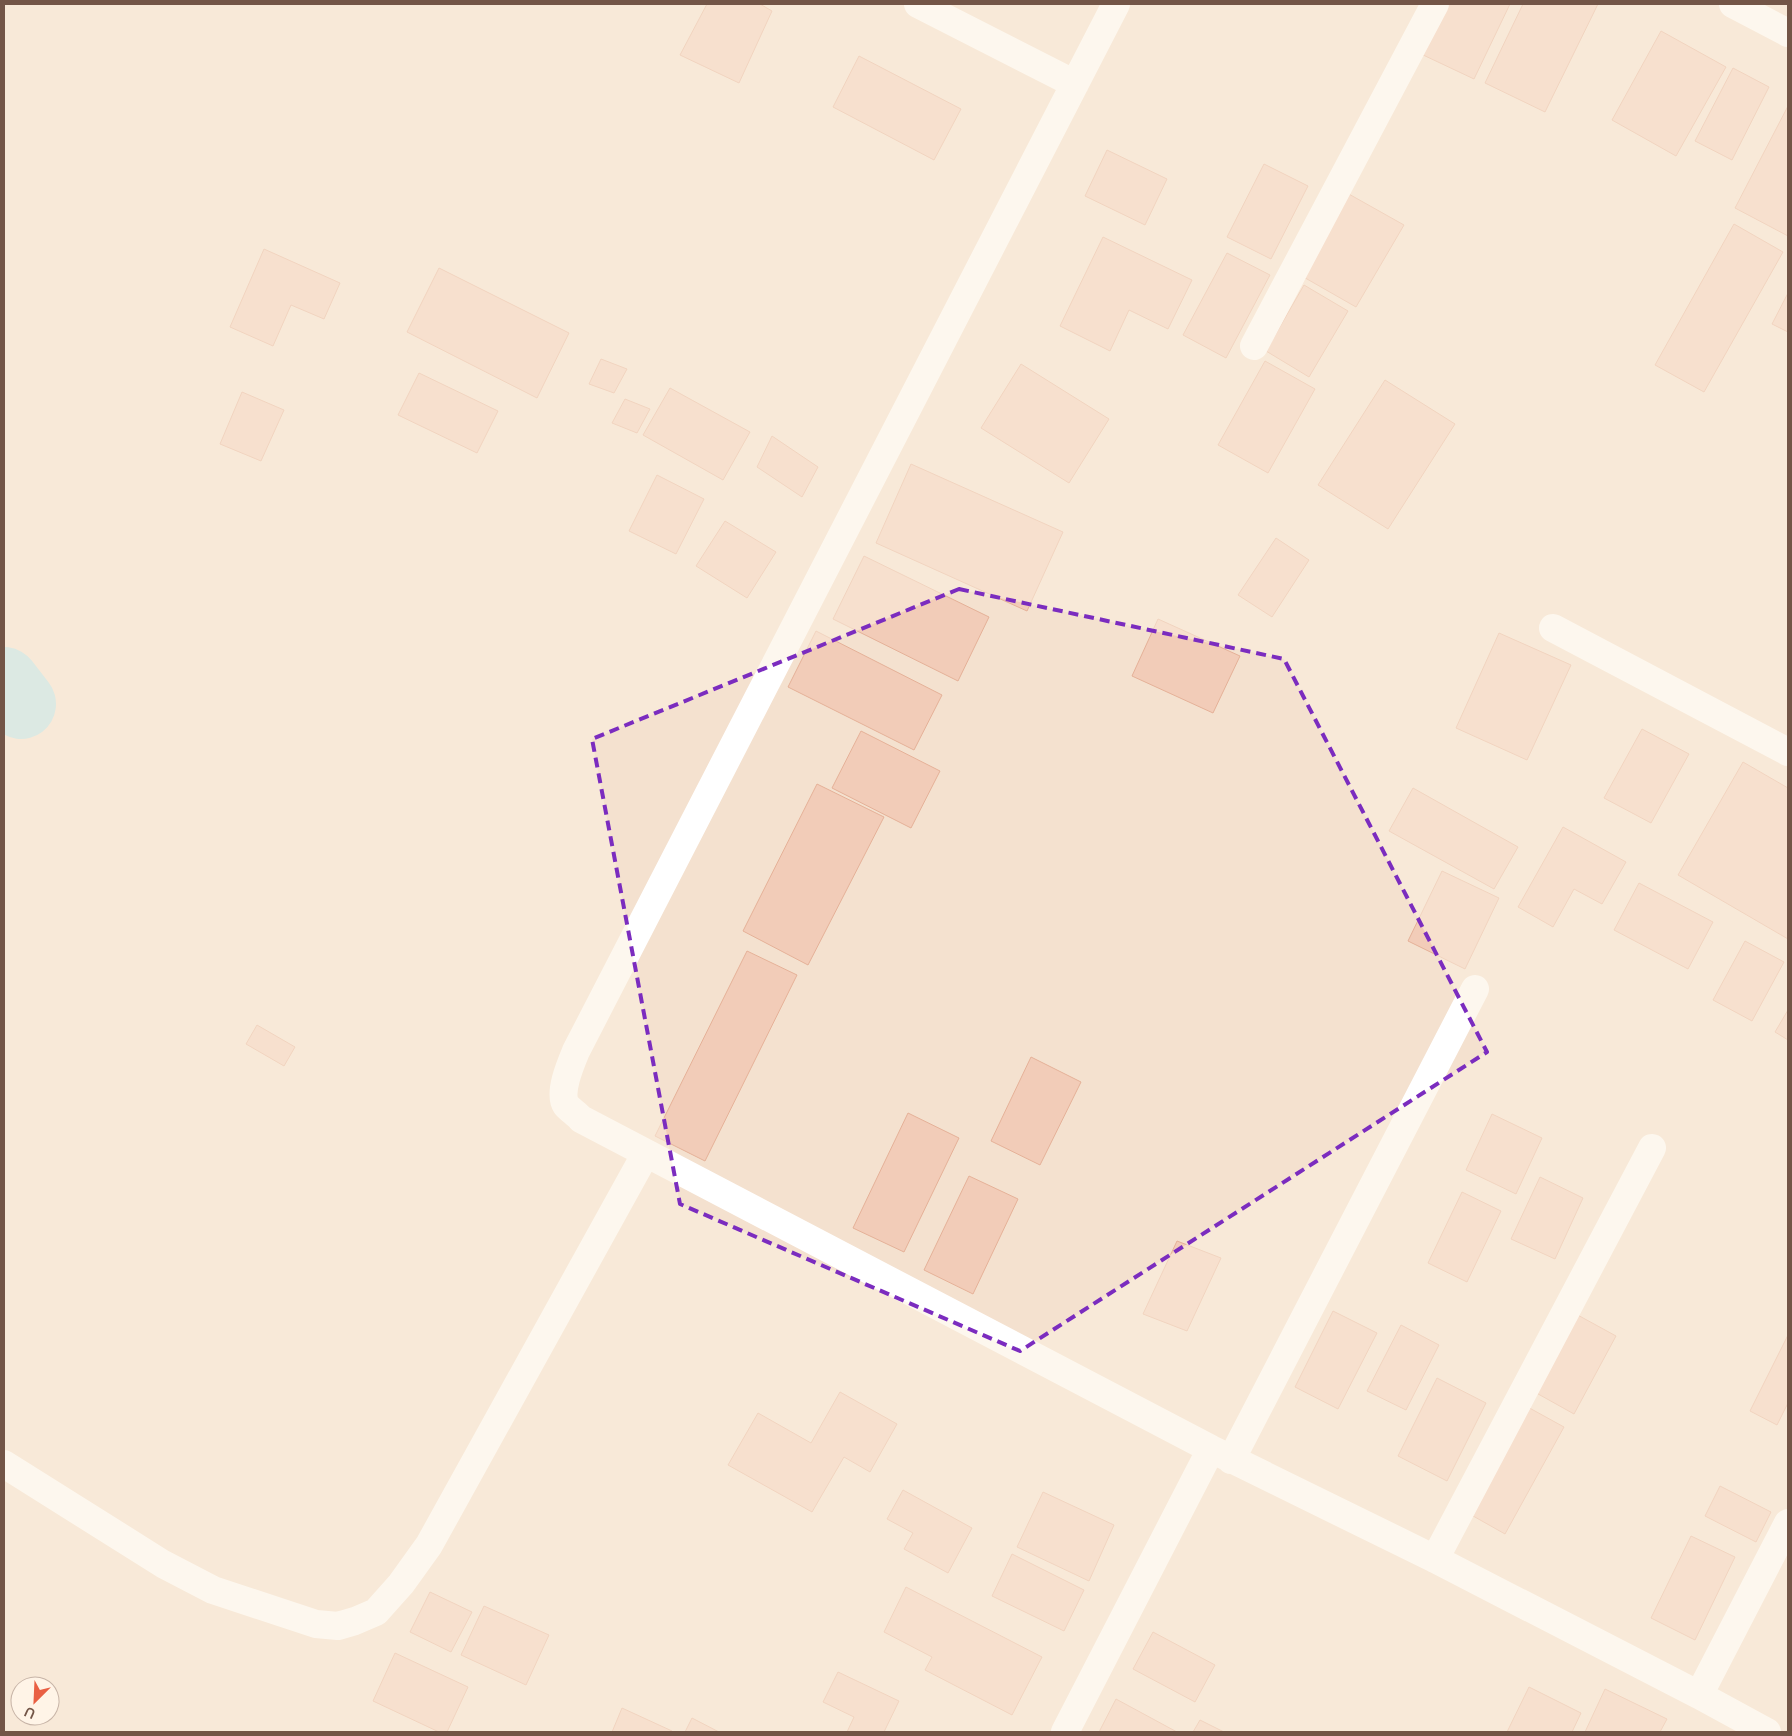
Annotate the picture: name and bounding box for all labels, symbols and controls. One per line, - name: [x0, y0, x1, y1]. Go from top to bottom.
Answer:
- north arrow: [10, 1676, 60, 1726]
- text: U: [21, 1702, 39, 1723]

